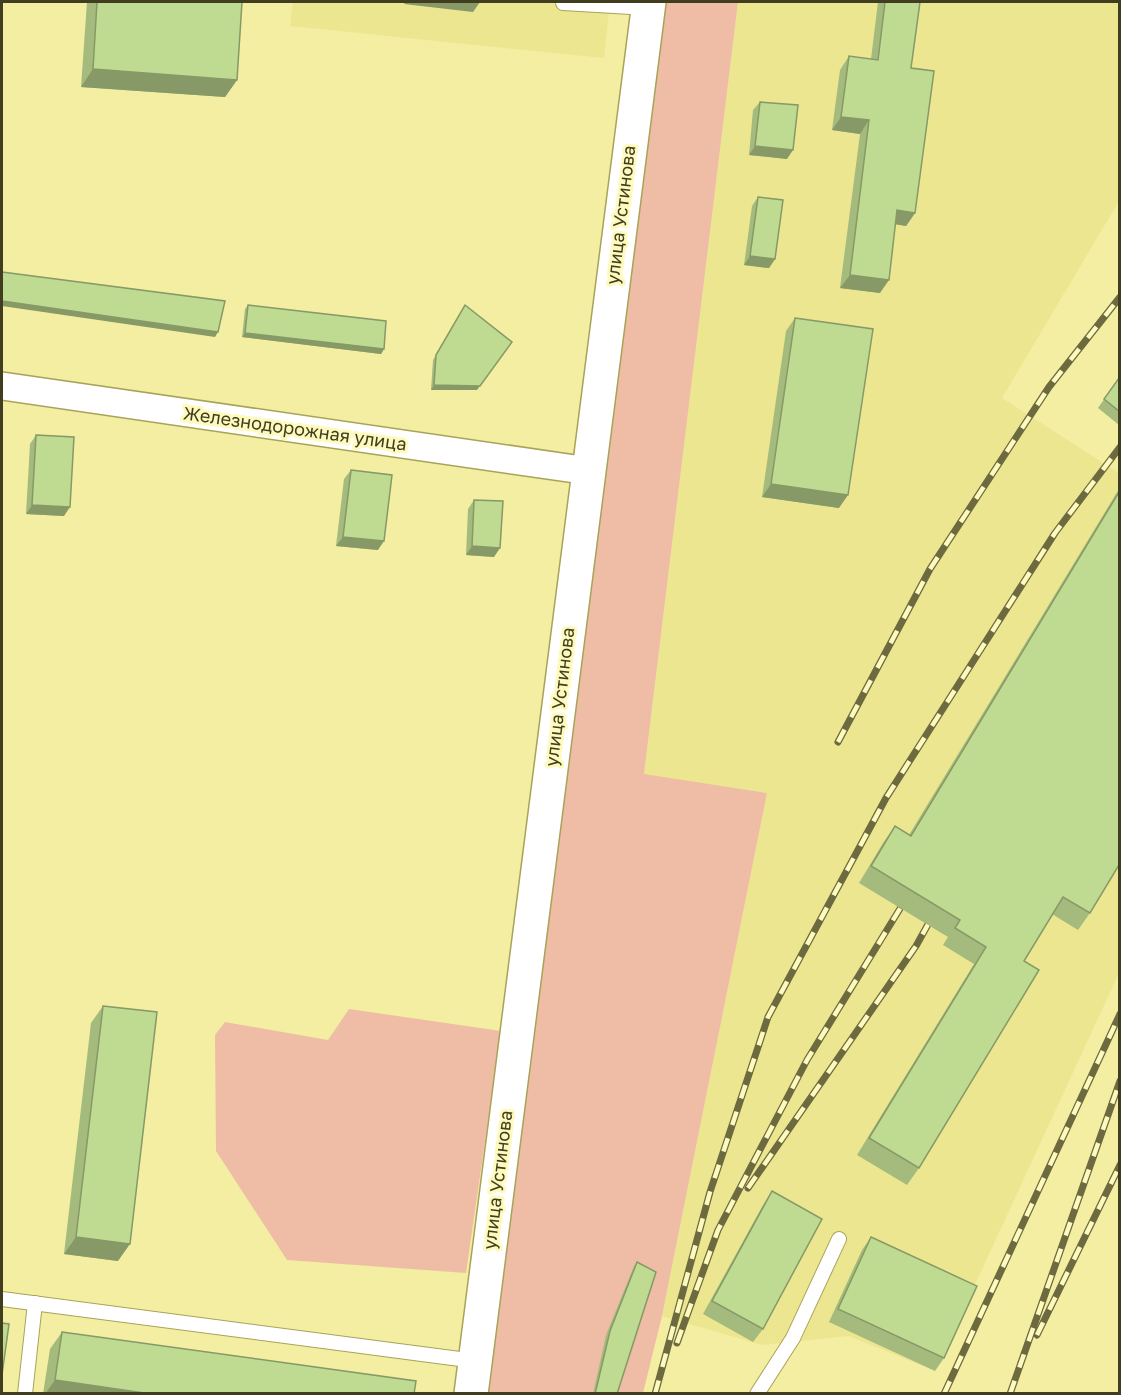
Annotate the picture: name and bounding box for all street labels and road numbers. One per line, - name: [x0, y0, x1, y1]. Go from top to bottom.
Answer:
- street label: улица Устинова: [601, 144, 639, 286]
- street label: Железнодорожная улица: [182, 401, 408, 455]
- street label: улица Устинова: [540, 626, 578, 768]
- street label: улица Устинова: [478, 1109, 516, 1251]

